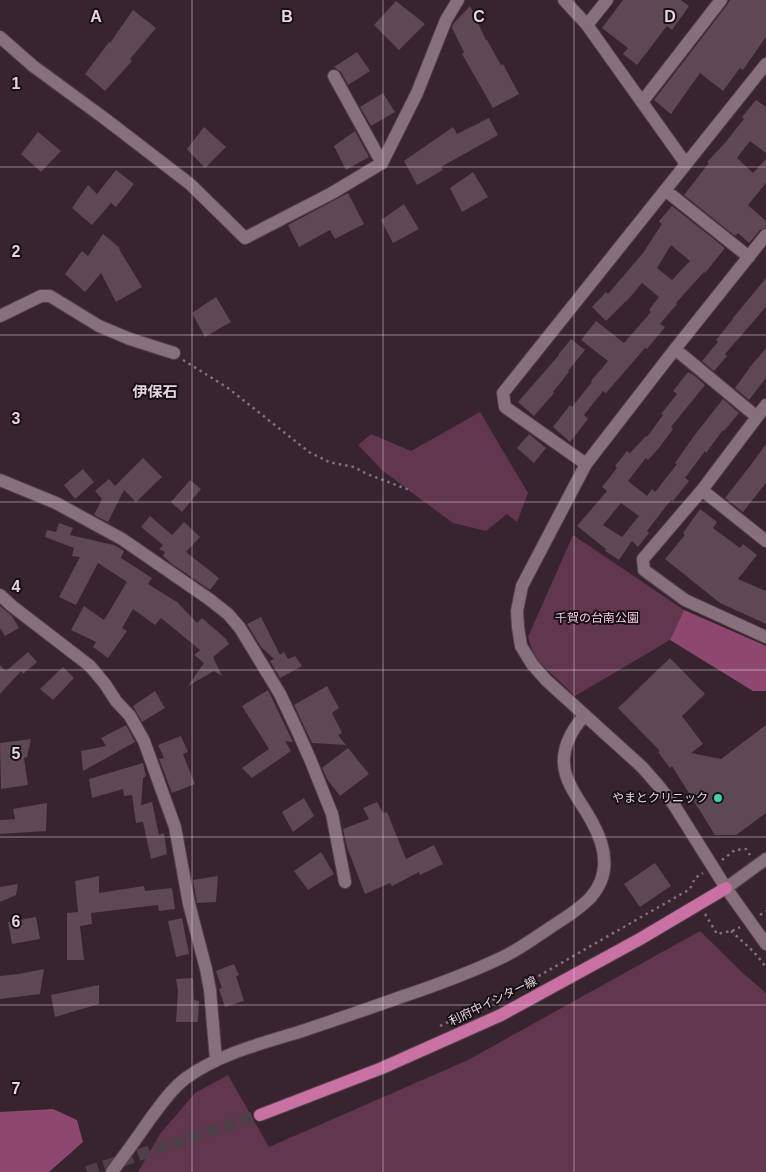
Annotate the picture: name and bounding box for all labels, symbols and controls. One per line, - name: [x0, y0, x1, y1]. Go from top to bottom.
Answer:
- text: A: [90, 8, 102, 25]
- text: B: [281, 8, 293, 25]
- text: C: [473, 8, 485, 25]
- text: D: [664, 8, 676, 25]
- text: 1: [12, 75, 21, 92]
- text: 2: [12, 243, 21, 260]
- district label: 伊保石: [132, 383, 178, 400]
- text: 3: [12, 410, 21, 427]
- text: 4: [12, 578, 21, 595]
- park label: 千賀の台南公園: [555, 611, 639, 625]
- text: 5: [12, 745, 21, 762]
- place label: やまとクリニック: [612, 791, 708, 805]
- marker: やまとクリニック: [712, 792, 724, 804]
- text: 6: [12, 913, 21, 930]
- street label: 利府中インター線: [447, 974, 539, 1028]
- text: 7: [12, 1080, 21, 1097]

